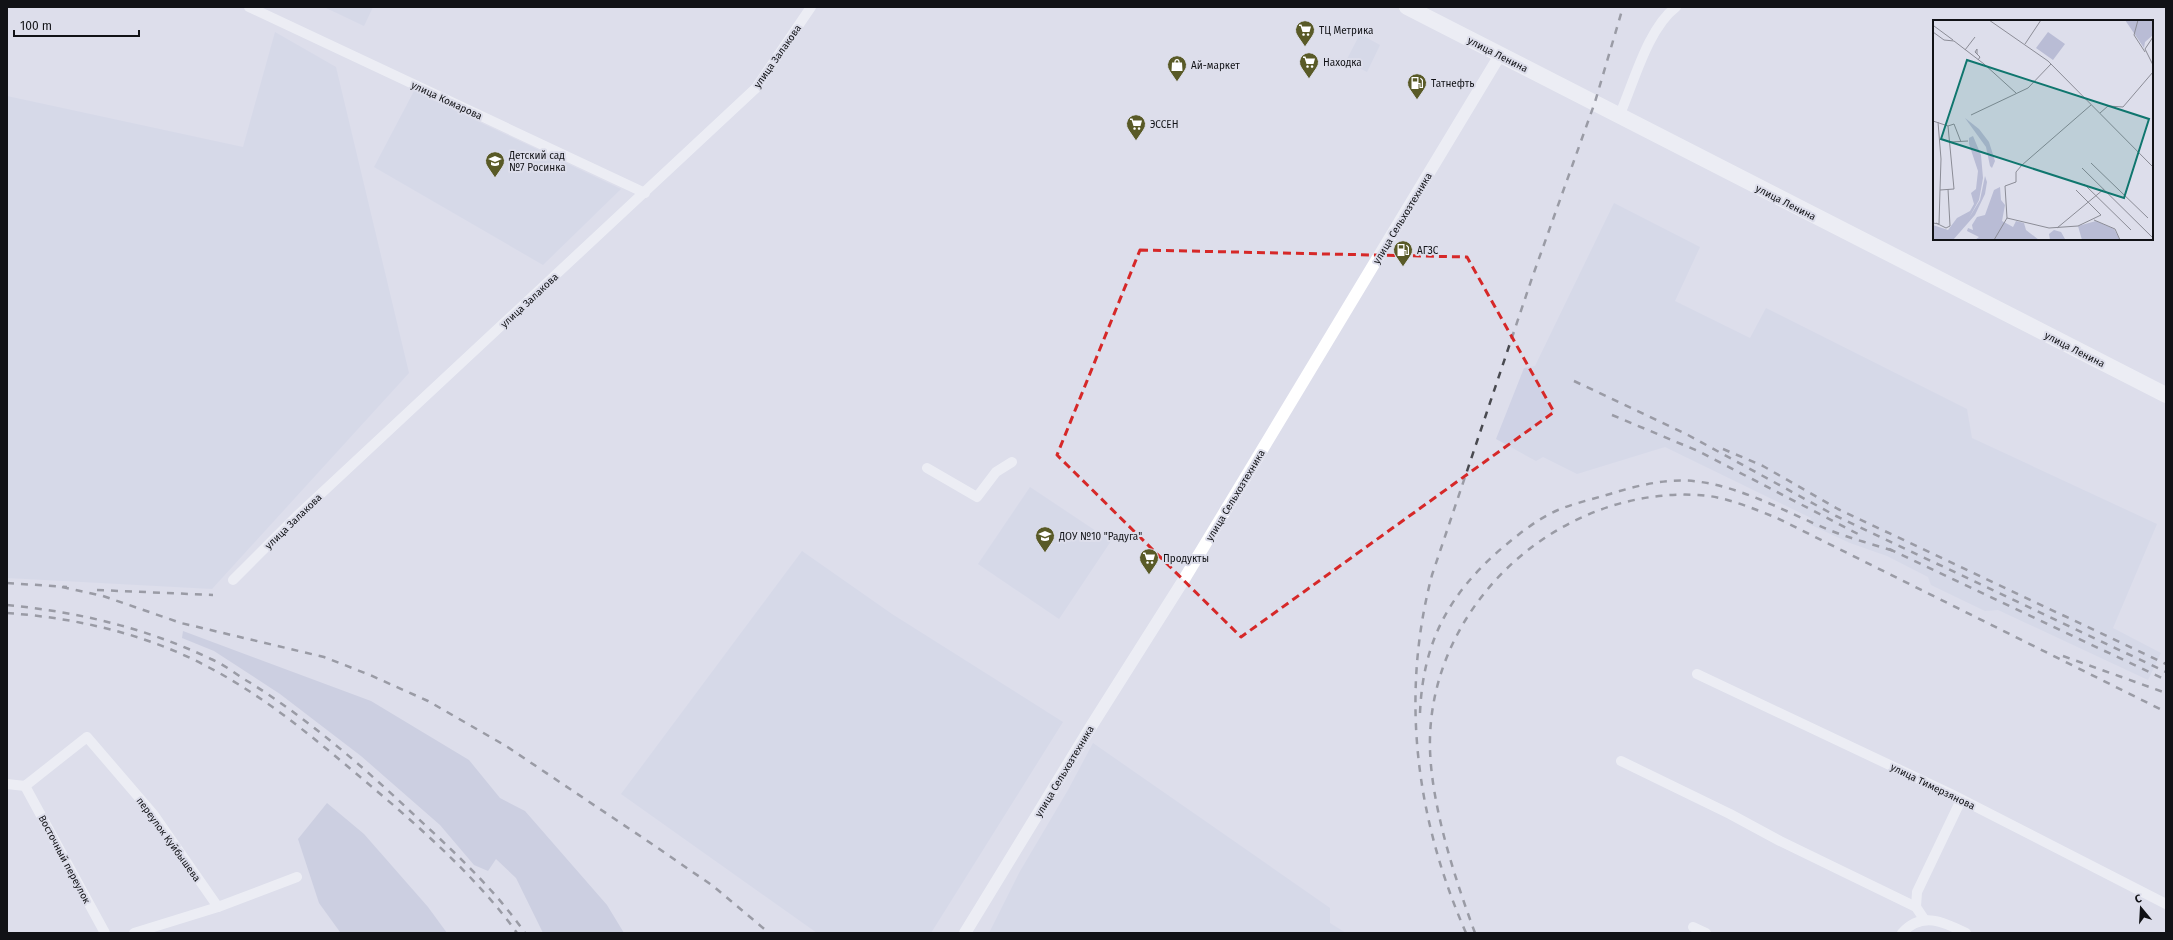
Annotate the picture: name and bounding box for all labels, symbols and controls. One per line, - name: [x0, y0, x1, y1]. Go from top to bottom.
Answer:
- scale bar: [14, 12, 139, 38]
- text: 100 m: [20, 19, 52, 33]
- supermarket icon: ТЦ Метрика: [1294, 19, 1316, 47]
- inset map: [1933, 20, 2153, 240]
- street label: улица Залакова: [752, 23, 804, 90]
- place label: ТЦ Метрика: [1319, 25, 1373, 37]
- street label: улица Ленина: [1465, 35, 1530, 75]
- supermarket icon: Находка: [1298, 51, 1320, 79]
- shop icon: Ай-маркет: [1166, 54, 1188, 82]
- place label: Находка: [1323, 57, 1362, 69]
- place label: Ай-маркет: [1191, 60, 1240, 72]
- fuel station icon: Татнефть: [1406, 72, 1428, 100]
- place label: Татнефть: [1431, 78, 1474, 90]
- street label: улица Комарова: [409, 79, 484, 123]
- supermarket icon: ЭССЕН: [1125, 113, 1147, 141]
- place label: ЭССЕН: [1150, 119, 1179, 131]
- school or university icon: Детский сад №7 Росинка: [484, 150, 506, 178]
- place label: Детский сад №7 Росинка: [508, 150, 566, 174]
- street label: улица Сельхозтехника: [1371, 171, 1435, 266]
- street label: улица Ленина: [1753, 183, 1818, 223]
- fuel station icon: АГЗС: [1392, 239, 1414, 267]
- place label: АГЗС: [1417, 245, 1439, 257]
- street label: улица Залакова: [498, 271, 561, 330]
- street label: улица Ленина: [2042, 330, 2107, 370]
- street label: улица Сельхозтехника: [1204, 448, 1268, 543]
- street label: улица Залакова: [263, 492, 325, 552]
- school or university icon: ДОУ №10 "Радуга": [1034, 525, 1056, 553]
- place label: ДОУ №10 "Радуга": [1058, 531, 1142, 543]
- supermarket icon: Продукты: [1138, 547, 1160, 575]
- place label: Продукты: [1163, 553, 1209, 565]
- street label: улица Сельхозтехника: [1033, 724, 1097, 819]
- street label: улица Тимерзянова: [1888, 761, 1977, 813]
- street label: переулок Куйбышева: [134, 795, 203, 884]
- street label: Восточный переулок: [36, 813, 93, 907]
- north arrow: [2121, 888, 2161, 928]
- text: С: [2133, 892, 2144, 906]

